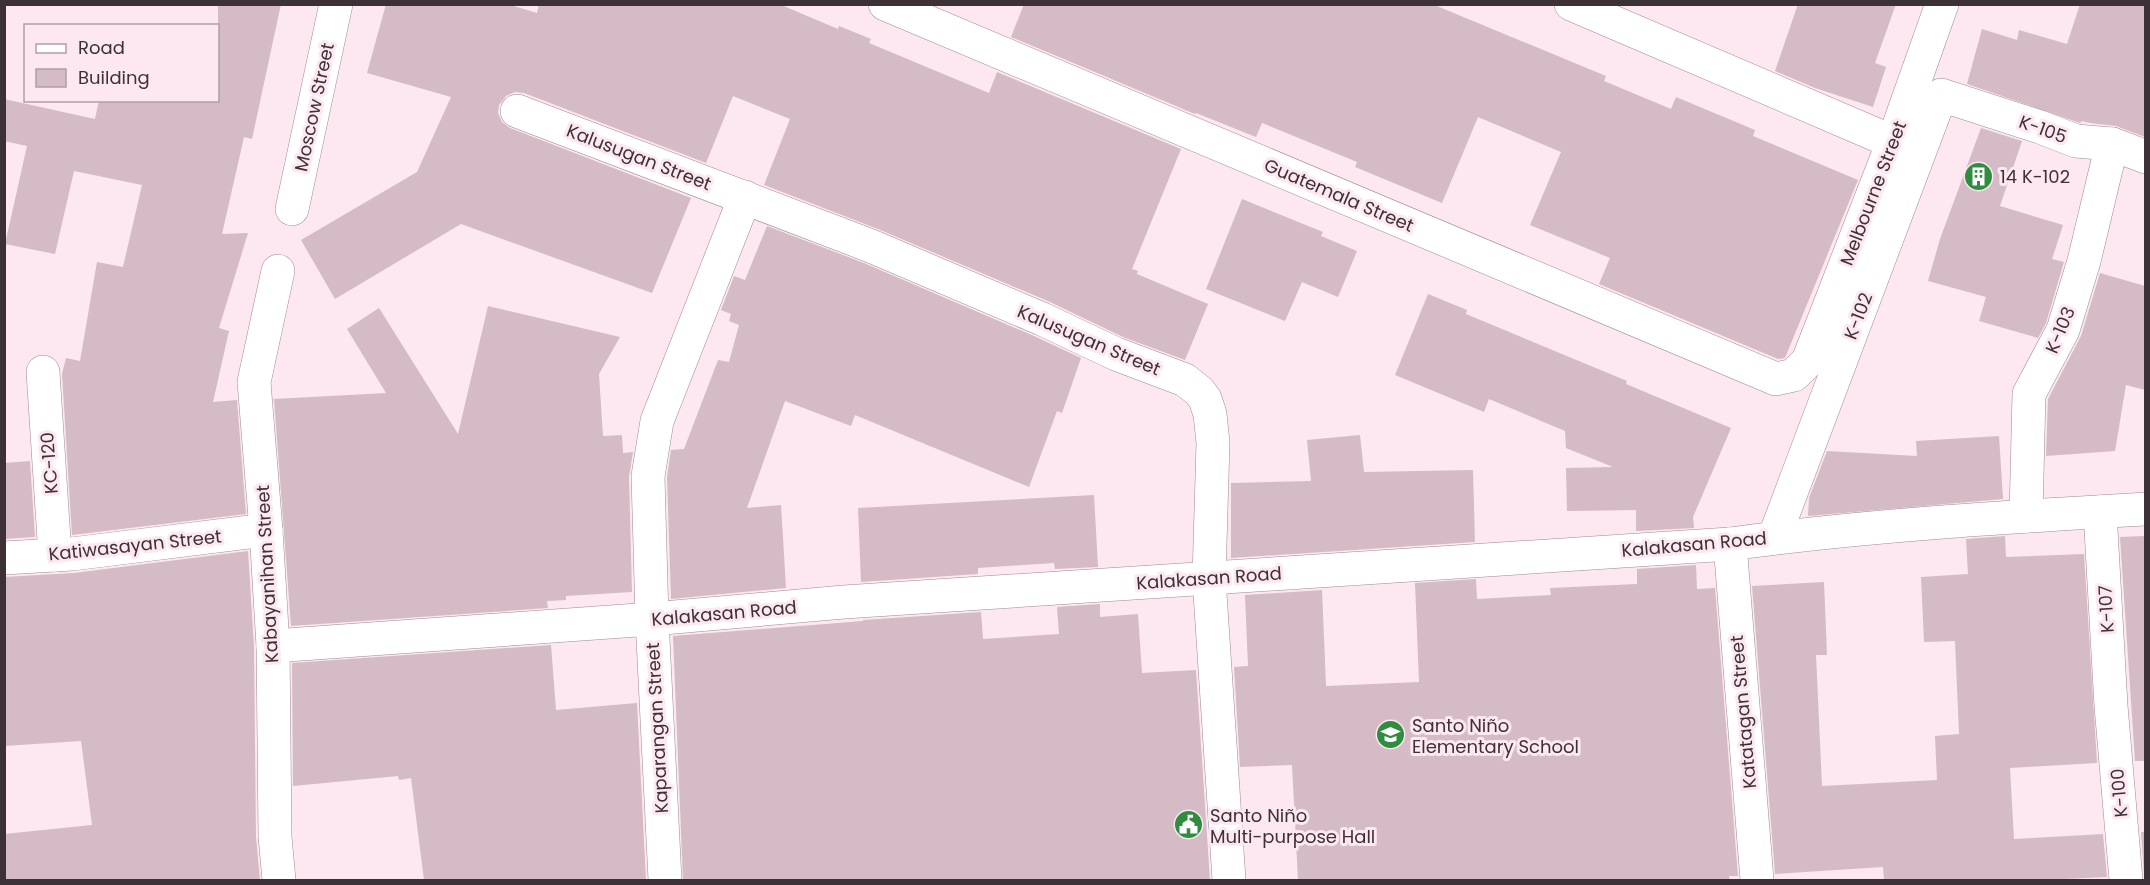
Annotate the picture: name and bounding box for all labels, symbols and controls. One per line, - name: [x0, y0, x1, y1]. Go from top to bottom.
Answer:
- legend: [24, 24, 219, 102]
- text: Road: [78, 35, 125, 60]
- street label: Moscow Street: [288, 40, 340, 174]
- text: Building: [78, 65, 150, 90]
- street label: K-105: [2016, 109, 2070, 149]
- street label: Melbourne Street: [1834, 117, 1912, 269]
- street label: Kalusugan Street: [563, 118, 715, 196]
- street label: Guatemala Street: [1260, 152, 1418, 238]
- building icon: 14 K-102: [1963, 160, 1995, 192]
- place label: 14 K-102: [2000, 164, 2070, 189]
- street label: K-102: [1838, 289, 1878, 343]
- street label: Kalusugan Street: [1014, 299, 1164, 381]
- street label: K-103: [2039, 303, 2081, 357]
- street label: KC-120: [34, 431, 64, 495]
- street label: Kabayanihan Street: [250, 484, 284, 664]
- street label: Katiwasayan Street: [47, 523, 223, 567]
- street label: Kalakasan Road: [1620, 525, 1768, 563]
- street label: Kalakasan Road: [1135, 560, 1283, 596]
- street label: K-107: [2092, 584, 2120, 633]
- street label: Kalakasan Road: [650, 594, 798, 632]
- street label: Katatagan Street: [1724, 634, 1762, 790]
- street label: Kaparangan Street: [640, 642, 674, 814]
- place label: Santo Niño Elementary School: [1412, 713, 1579, 759]
- school or university icon: Santo Niño Elementary School: [1375, 719, 1407, 751]
- street label: K-100: [2104, 767, 2134, 819]
- place label: Santo Niño Multi-purpose Hall: [1210, 803, 1375, 849]
- public building icon: Santo Niño Multi-purpose Hall: [1173, 809, 1205, 841]

